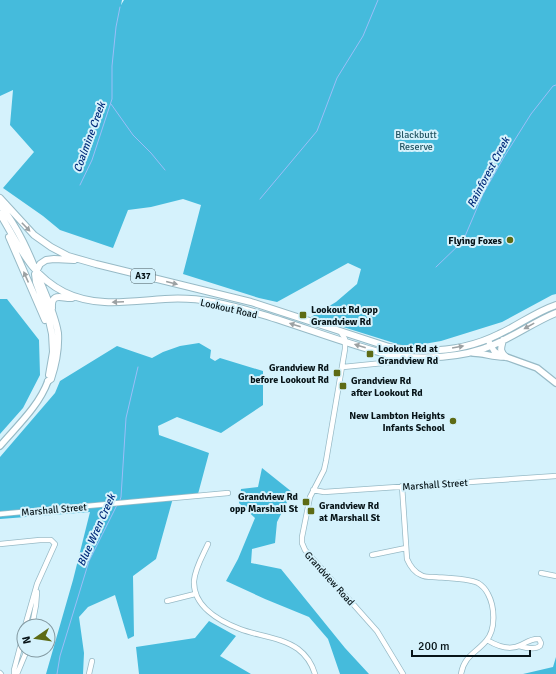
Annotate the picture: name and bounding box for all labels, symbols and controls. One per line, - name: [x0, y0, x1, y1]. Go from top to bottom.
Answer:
- water label: Coalmine Creek: [71, 99, 109, 174]
- park label: Blackbutt Reserve: [395, 129, 437, 153]
- water label: Rainforest Creek: [464, 134, 513, 210]
- one-way arrow: [21, 222, 31, 232]
- place label: Flying Foxes: [448, 235, 503, 247]
- marker: Flying Foxes: [505, 235, 515, 245]
- road number: A37: [131, 269, 155, 283]
- one-way arrow: [23, 270, 29, 282]
- one-way arrow: [165, 280, 178, 286]
- street label: Lookout Road: [199, 297, 258, 321]
- one-way arrow: [112, 299, 124, 306]
- place label: Lookout Rd opp Grandview Rd: [311, 304, 378, 328]
- marker: Lookout Rd opp Grandview Rd: [298, 310, 308, 320]
- one-way arrow: [289, 322, 301, 328]
- one-way arrow: [523, 323, 535, 329]
- one-way arrow: [354, 343, 366, 349]
- place label: Lookout Rd at Grandview Rd: [378, 343, 439, 367]
- one-way arrow: [452, 344, 464, 350]
- marker: Lookout Rd at Grandview Rd: [365, 349, 375, 359]
- place label: Grandview Rd before Lookout Rd: [250, 362, 330, 386]
- marker: Grandview Rd before Lookout Rd: [332, 368, 342, 378]
- place label: Grandview Rd after Lookout Rd: [351, 375, 423, 399]
- marker: Grandview Rd after Lookout Rd: [338, 381, 348, 391]
- place label: New Lambton Heights Infants School: [349, 410, 446, 434]
- marker: New Lambton Heights Infants School: [448, 416, 458, 426]
- street label: Marshall Street: [402, 477, 469, 493]
- water label: Blue Wren Creek: [75, 491, 119, 568]
- place label: Grandview Rd opp Marshall St: [230, 491, 299, 515]
- marker: Grandview Rd opp Marshall St: [301, 497, 311, 507]
- place label: Grandview Rd at Marshall St: [319, 500, 380, 524]
- street label: Marshall Street: [21, 501, 88, 519]
- marker: Grandview Rd at Marshall St: [306, 506, 316, 516]
- street label: Grandview Road: [302, 549, 357, 608]
- north arrow: [16, 618, 56, 658]
- scale bar: [412, 632, 530, 658]
- text: N: [20, 635, 34, 645]
- text: 200 m: [418, 639, 450, 654]

